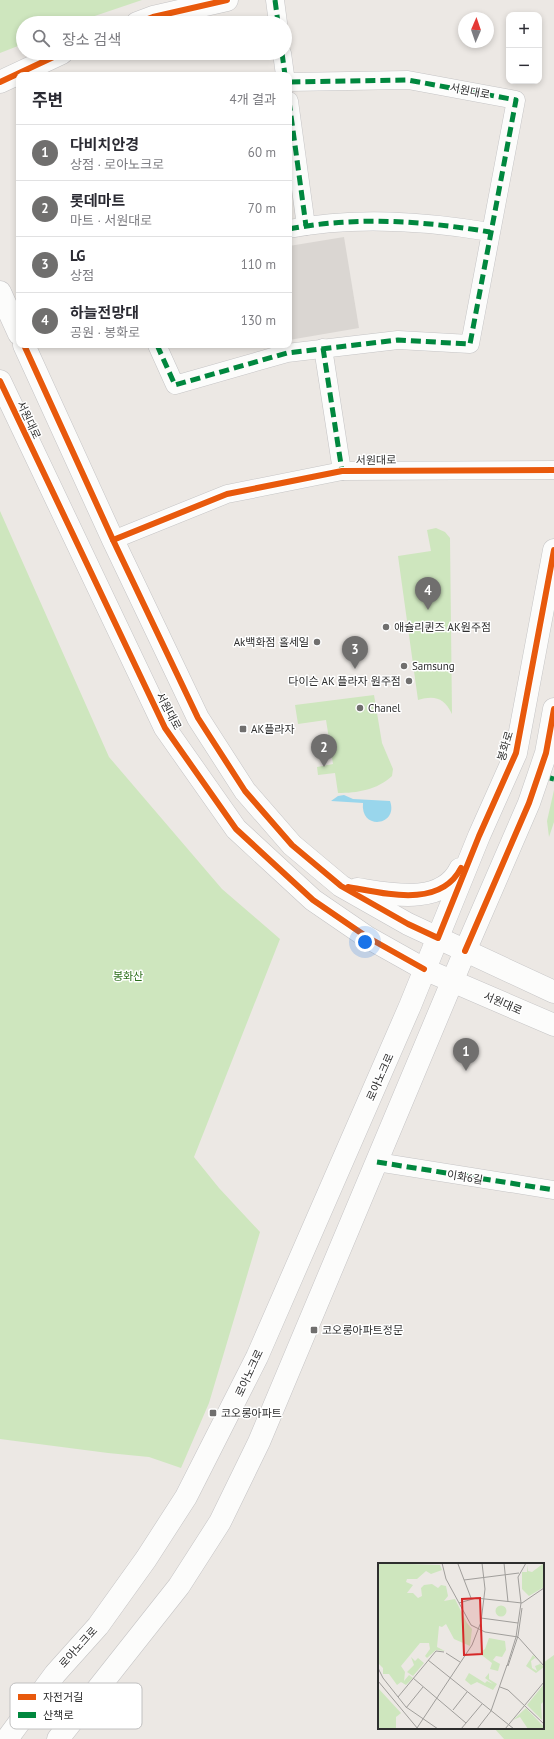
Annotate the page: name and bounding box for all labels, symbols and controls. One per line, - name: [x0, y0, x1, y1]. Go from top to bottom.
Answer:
- north arrow: [458, 12, 494, 48]
- map controls: [506, 12, 542, 84]
- button: +: [506, 12, 542, 48]
- search box: [16, 16, 292, 60]
- icon: search: [30, 27, 52, 49]
- text: 장소 검색: [62, 30, 121, 49]
- button: −: [506, 48, 542, 84]
- street label: 서원대로: [449, 80, 491, 102]
- text: 주변: [32, 89, 63, 111]
- text: 4개 결과: [230, 91, 276, 108]
- text: 다비치안경: [70, 135, 139, 154]
- text: 1: [41, 144, 49, 161]
- text: 60 m: [248, 144, 276, 161]
- text: 상점 · 로아노크로: [70, 156, 164, 173]
- text: 롯데마트: [70, 191, 125, 210]
- text: 2: [41, 200, 49, 217]
- text: 70 m: [248, 200, 276, 217]
- text: 마트 · 서원대로: [70, 212, 152, 229]
- text: LG: [70, 246, 85, 265]
- text: 3: [41, 256, 49, 273]
- text: 110 m: [241, 256, 276, 273]
- text: 상점: [70, 267, 94, 284]
- text: 하늘전망대: [70, 303, 139, 322]
- text: 4: [41, 312, 49, 329]
- text: 130 m: [241, 312, 276, 329]
- text: 공원 · 봉화로: [70, 324, 140, 341]
- street label: 서원대로: [14, 399, 44, 441]
- street label: 서원대로: [356, 453, 396, 467]
- pin: 4: [415, 577, 441, 610]
- place label: 애슐리퀸즈 AK원주점: [394, 620, 491, 634]
- marker: 애슐리퀸즈 AK원주점: [381, 622, 391, 632]
- place label: Ak백화점 홀세일: [234, 635, 309, 649]
- pin: 3: [342, 636, 368, 669]
- marker: Ak백화점 홀세일: [312, 637, 322, 647]
- place label: Samsung: [412, 659, 455, 673]
- marker: Samsung: [399, 661, 409, 671]
- place label: 다이슨 AK 플라자 원주점: [288, 674, 401, 688]
- marker: 다이슨 AK 플라자 원주점: [404, 676, 414, 686]
- street label: 서원대로: [153, 690, 185, 732]
- place label: Chanel: [368, 701, 401, 715]
- marker: Chanel: [355, 703, 365, 713]
- place label: AK플라자: [251, 722, 295, 736]
- marker: AK플라자: [238, 724, 248, 734]
- street label: 봉화로: [494, 729, 516, 763]
- pin: 2: [311, 734, 337, 767]
- your location: [355, 932, 375, 952]
- park label: 봉화산: [113, 969, 143, 983]
- street label: 서원대로: [482, 989, 524, 1017]
- pin: 1: [453, 1038, 479, 1071]
- street label: 로아노크로: [363, 1051, 397, 1103]
- street label: 이화6길: [446, 1167, 484, 1187]
- place label: 코오롱아파트정문: [322, 1323, 403, 1337]
- marker: 코오롱아파트정문: [309, 1325, 319, 1335]
- street label: 로아노크로: [232, 1347, 266, 1399]
- place label: 코오롱아파트: [221, 1406, 282, 1420]
- marker: 코오롱아파트: [208, 1408, 218, 1418]
- inset map: [378, 1563, 544, 1729]
- street label: 로아노크로: [56, 1624, 100, 1670]
- legend: [10, 1683, 142, 1729]
- text: 자전거길: [43, 1690, 83, 1704]
- text: 산책로: [43, 1708, 73, 1722]

